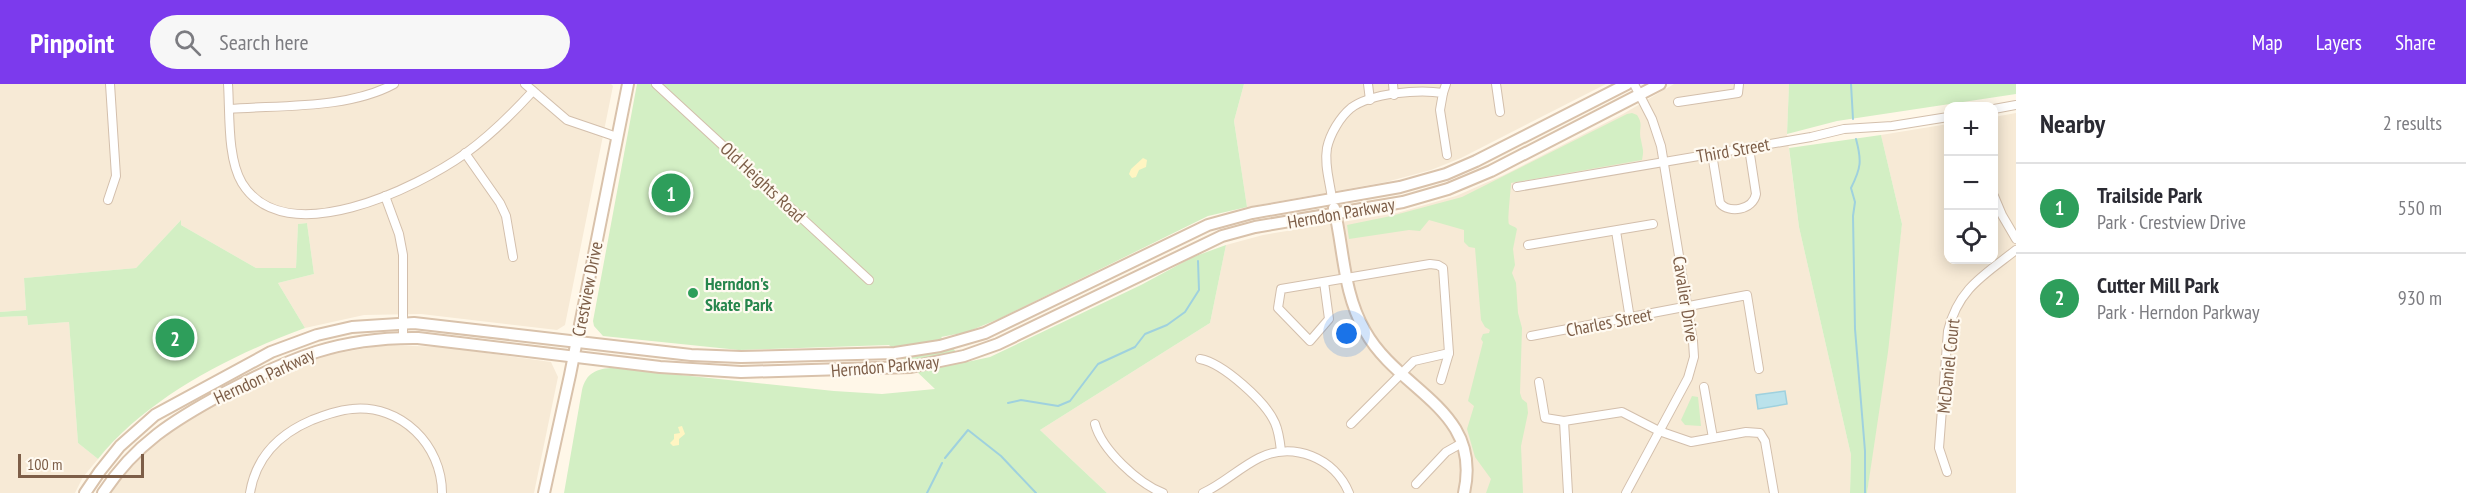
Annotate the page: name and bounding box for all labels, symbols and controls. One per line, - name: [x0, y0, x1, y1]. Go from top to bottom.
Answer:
- search box: [150, 15, 570, 69]
- text: Pinpoint: [30, 24, 114, 61]
- icon: search: [171, 26, 204, 59]
- text: Search here: [219, 28, 309, 56]
- text: Map: [2252, 29, 2283, 56]
- text: Layers: [2316, 29, 2362, 56]
- text: Share: [2395, 29, 2436, 56]
- map controls: [1944, 102, 1998, 264]
- button: +: [1944, 102, 1998, 156]
- text: Nearby: [2040, 107, 2105, 140]
- text: 2 results: [2383, 110, 2442, 136]
- street label: Third Street: [1695, 132, 1771, 168]
- street label: Old Heights Road: [716, 137, 810, 227]
- button: −: [1944, 156, 1998, 210]
- pin: 1: [652, 170, 690, 216]
- text: Trailside Park: [2097, 181, 2202, 209]
- street label: Herndon Parkway: [1286, 192, 1397, 234]
- text: 1: [2055, 195, 2064, 221]
- text: 550 m: [2398, 195, 2442, 221]
- text: Park · Crestview Drive: [2097, 209, 2246, 235]
- button: locate: [1944, 210, 1998, 264]
- street label: Crestview Drive: [567, 240, 607, 338]
- street label: Cavalier Drive: [1668, 255, 1704, 343]
- text: Cutter Mill Park: [2097, 271, 2219, 299]
- place label: Herndon's Skate Park: [705, 272, 773, 316]
- text: 2: [2055, 285, 2064, 311]
- text: 930 m: [2398, 285, 2442, 311]
- marker: Herndon's Skate Park: [686, 286, 700, 300]
- text: Park · Herndon Parkway: [2097, 299, 2260, 325]
- street label: Charles Street: [1564, 302, 1654, 342]
- pin: 2: [156, 316, 195, 360]
- street label: McDaniel Court: [1932, 317, 1964, 415]
- your location: [1332, 319, 1361, 348]
- street label: Herndon Parkway: [210, 343, 318, 409]
- street label: Herndon Parkway: [830, 350, 940, 382]
- scale bar: [18, 451, 144, 478]
- text: 100 m: [27, 454, 62, 474]

